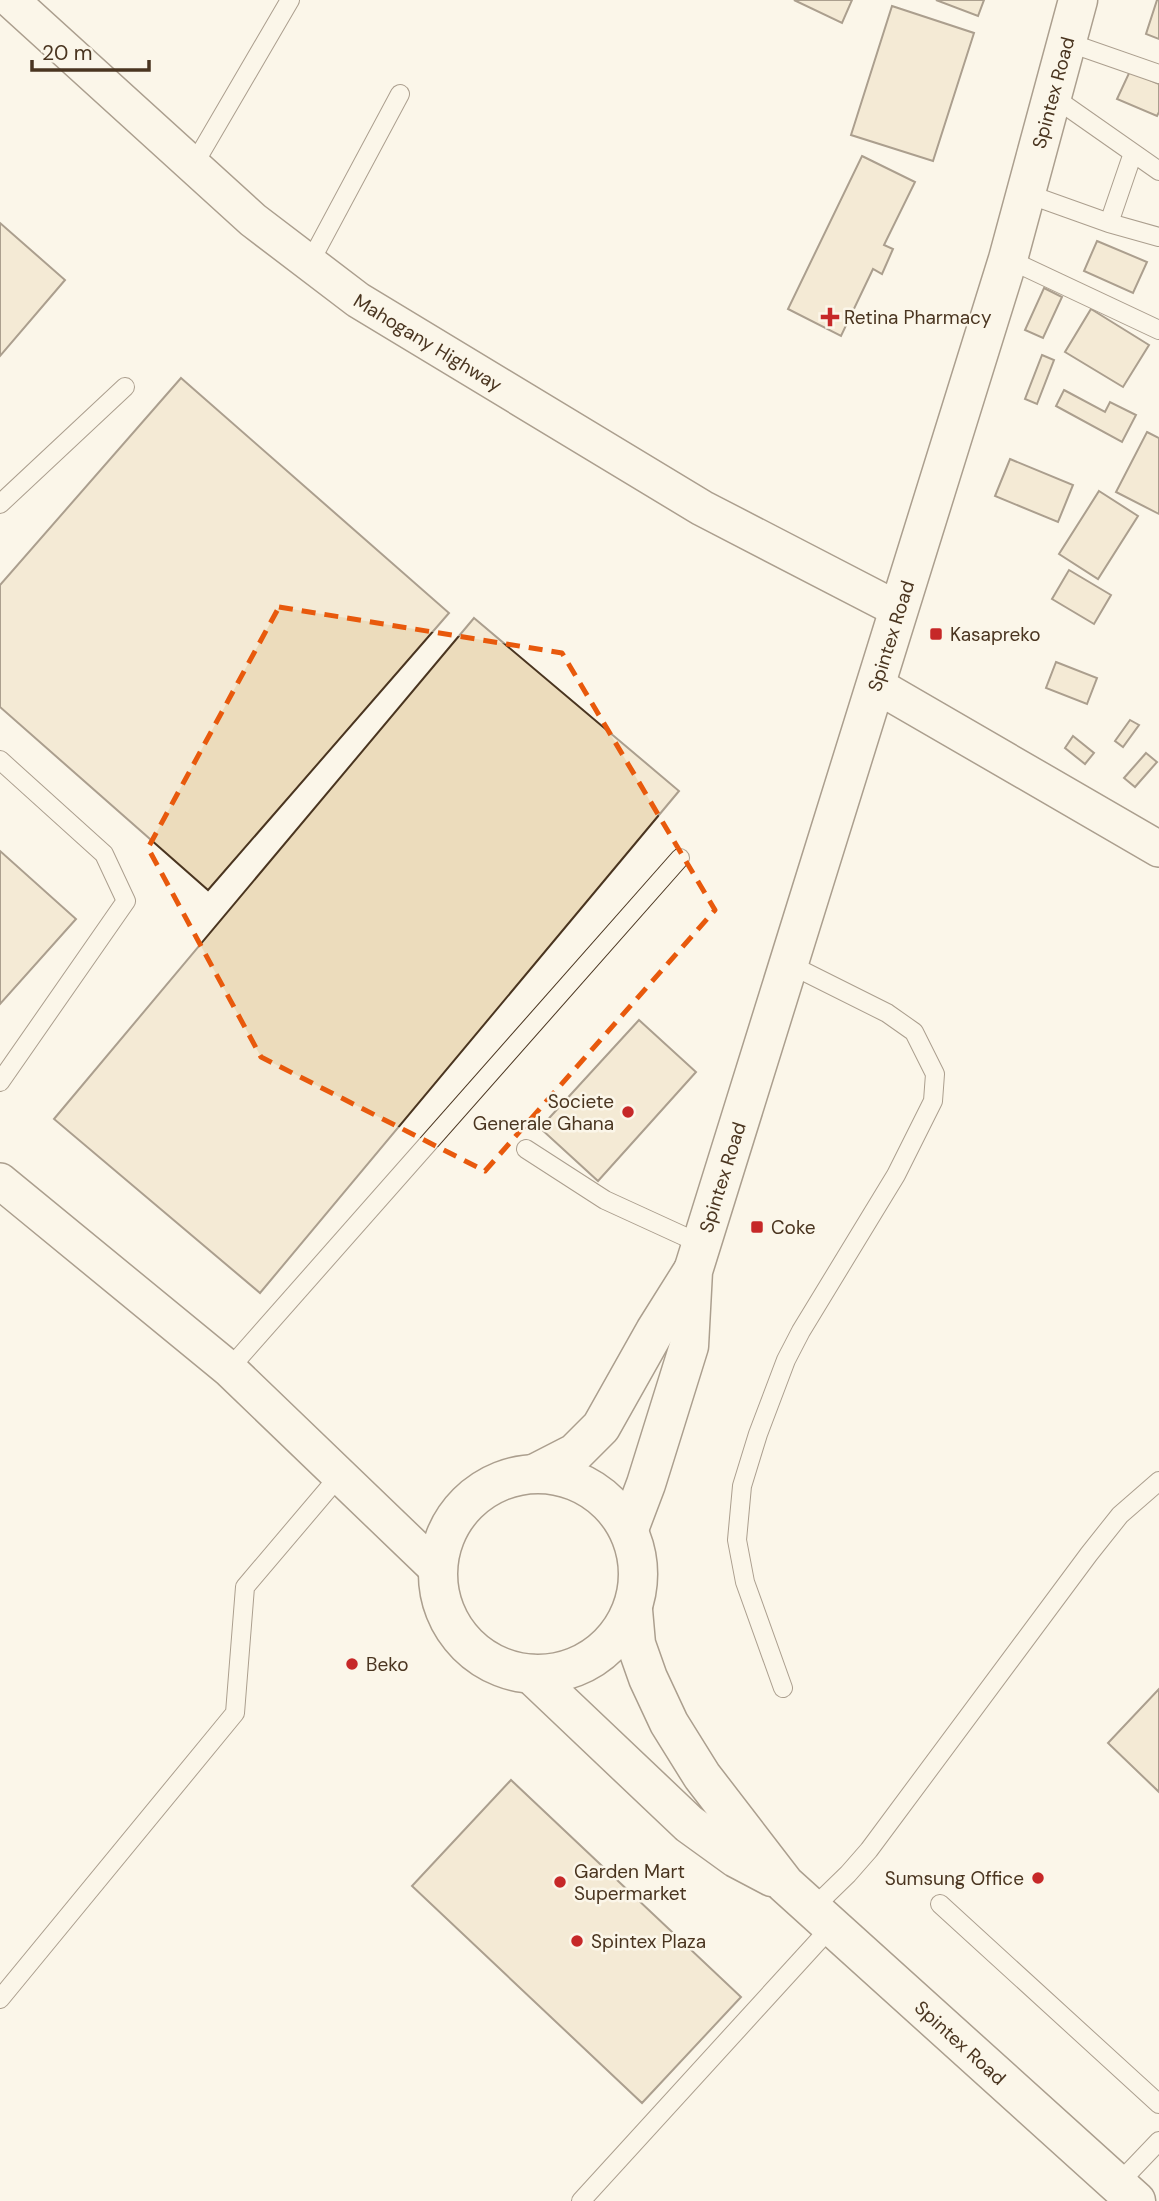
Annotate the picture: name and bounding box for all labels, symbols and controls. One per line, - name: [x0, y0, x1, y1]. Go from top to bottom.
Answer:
- scale bar: [32, 28, 149, 72]
- street label: Spintex Road: [1026, 34, 1080, 151]
- text: 20 m: [42, 39, 93, 67]
- street label: Mahogany Highway: [349, 288, 507, 398]
- place label: Retina Pharmacy: [844, 305, 992, 330]
- marker: Retina Pharmacy: [822, 309, 838, 325]
- street label: Spintex Road: [862, 577, 920, 694]
- place label: Kasapreko: [950, 622, 1040, 647]
- marker: Kasapreko: [928, 626, 944, 642]
- place label: Societe Generale Ghana: [473, 1089, 614, 1136]
- marker: Societe Generale Ghana: [620, 1104, 636, 1120]
- street label: Spintex Road: [694, 1119, 752, 1236]
- place label: Coke: [771, 1215, 816, 1240]
- marker: Coke: [749, 1219, 765, 1235]
- place label: Beko: [366, 1652, 408, 1677]
- marker: Beko: [344, 1656, 360, 1672]
- place label: Garden Mart Supermarket: [574, 1859, 687, 1906]
- place label: Sumsung Office: [885, 1866, 1024, 1891]
- marker: Sumsung Office: [1030, 1870, 1046, 1886]
- marker: Garden Mart Supermarket: [552, 1874, 568, 1890]
- place label: Spintex Plaza: [591, 1929, 706, 1954]
- marker: Spintex Plaza: [569, 1933, 585, 1949]
- street label: Spintex Road: [909, 1995, 1011, 2091]

